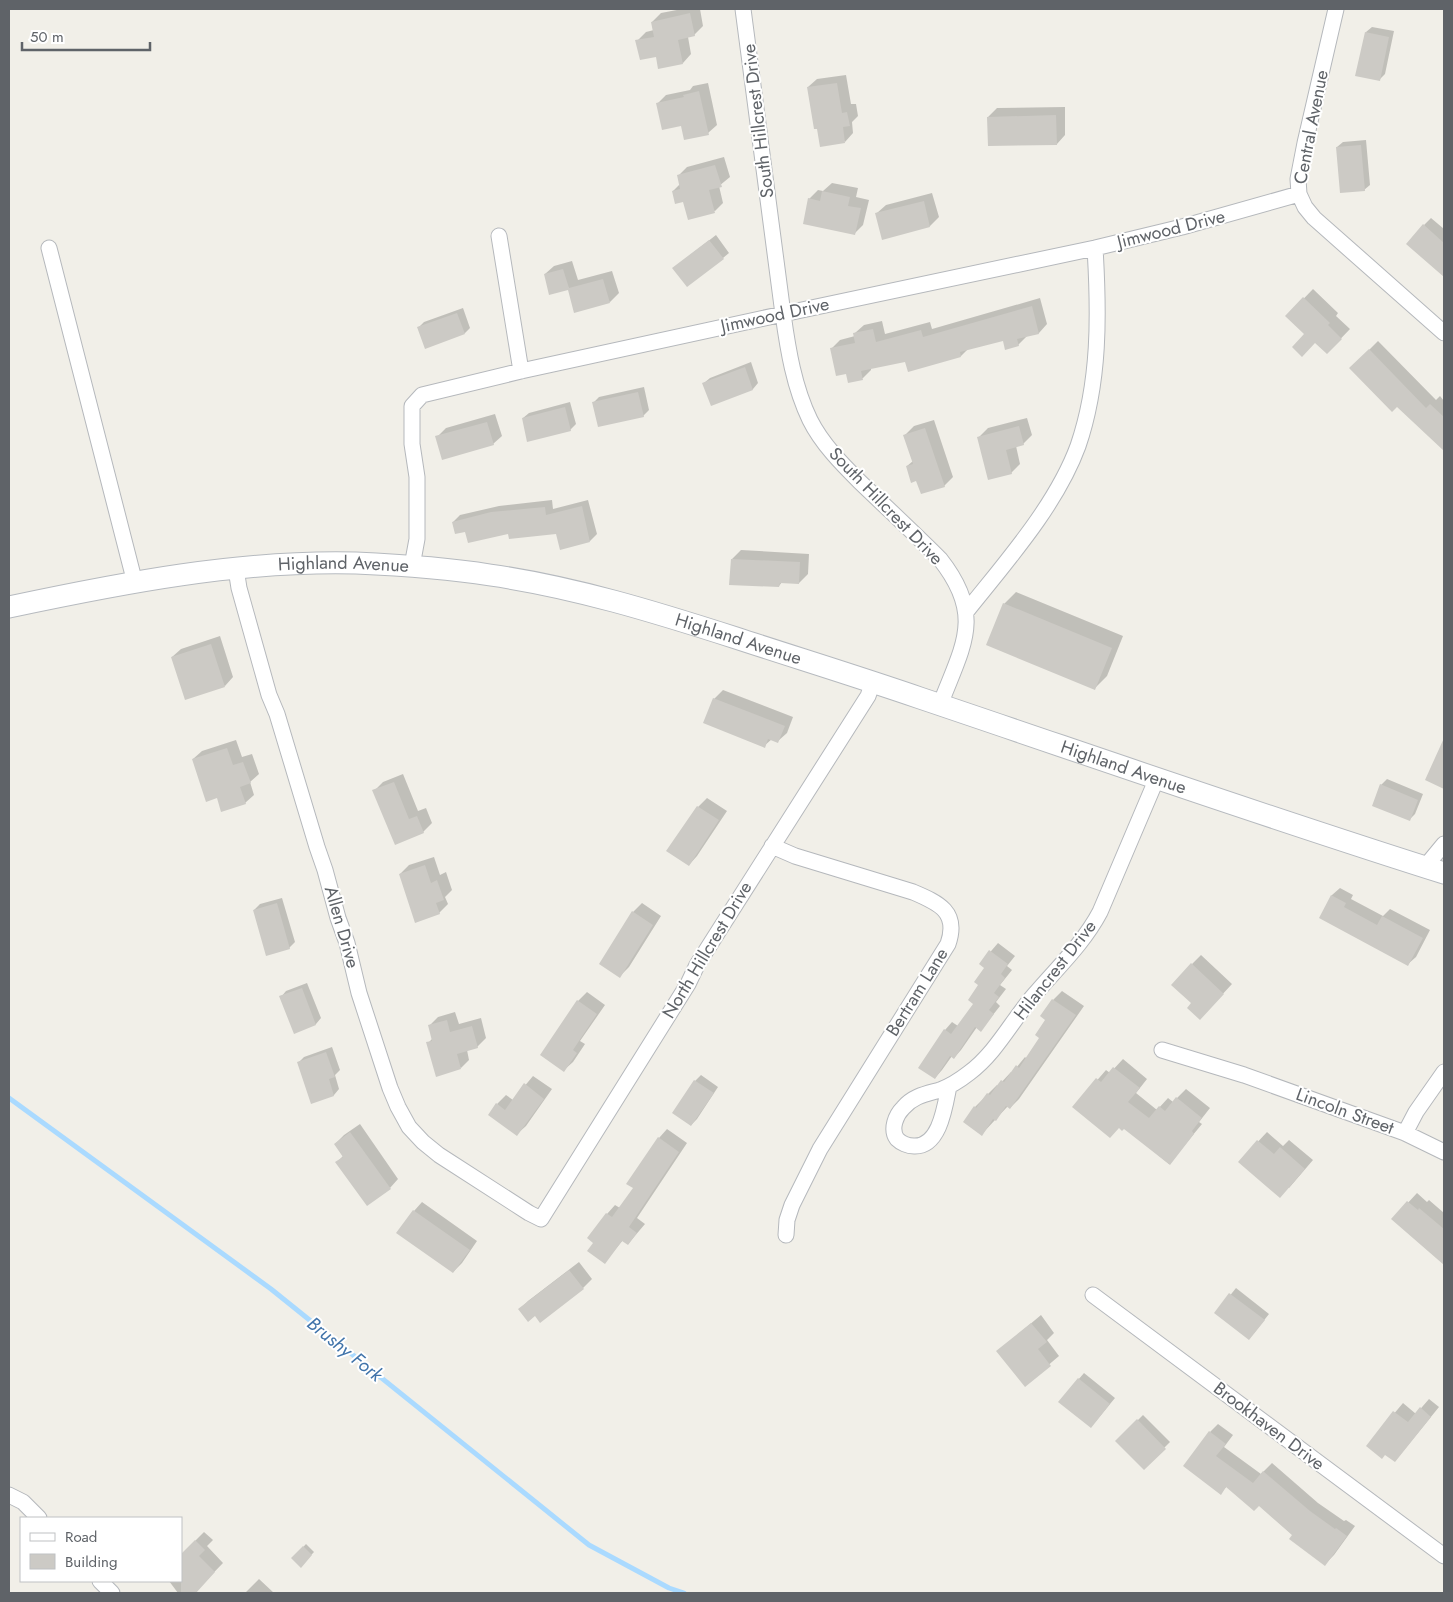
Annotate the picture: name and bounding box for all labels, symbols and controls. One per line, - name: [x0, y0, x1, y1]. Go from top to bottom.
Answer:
- scale bar: [22, 20, 150, 52]
- text: 50 m: [30, 26, 64, 48]
- street label: South Hillcrest Drive: [736, 43, 780, 199]
- street label: Central Avenue: [1287, 68, 1335, 186]
- street label: Jimwood Drive: [1112, 203, 1228, 255]
- street label: Jimwood Drive: [716, 291, 832, 340]
- street label: South Hillcrest Drive: [823, 441, 949, 571]
- street label: Highland Avenue: [277, 550, 410, 579]
- street label: Highland Avenue: [672, 607, 805, 671]
- street label: Highland Avenue: [1057, 734, 1190, 801]
- street label: North Hillcrest Drive: [656, 877, 758, 1023]
- street label: Allen Drive: [318, 883, 366, 971]
- street label: Hilancrest Drive: [1008, 914, 1102, 1026]
- street label: Bertram Lane: [880, 943, 954, 1041]
- street label: Lincoln Street: [1292, 1081, 1398, 1141]
- water label: Brushy Fork: [301, 1310, 389, 1388]
- street label: Brookhaven Drive: [1208, 1375, 1330, 1477]
- legend: [20, 1517, 182, 1582]
- text: Road: [65, 1526, 97, 1548]
- text: Building: [65, 1551, 117, 1573]

